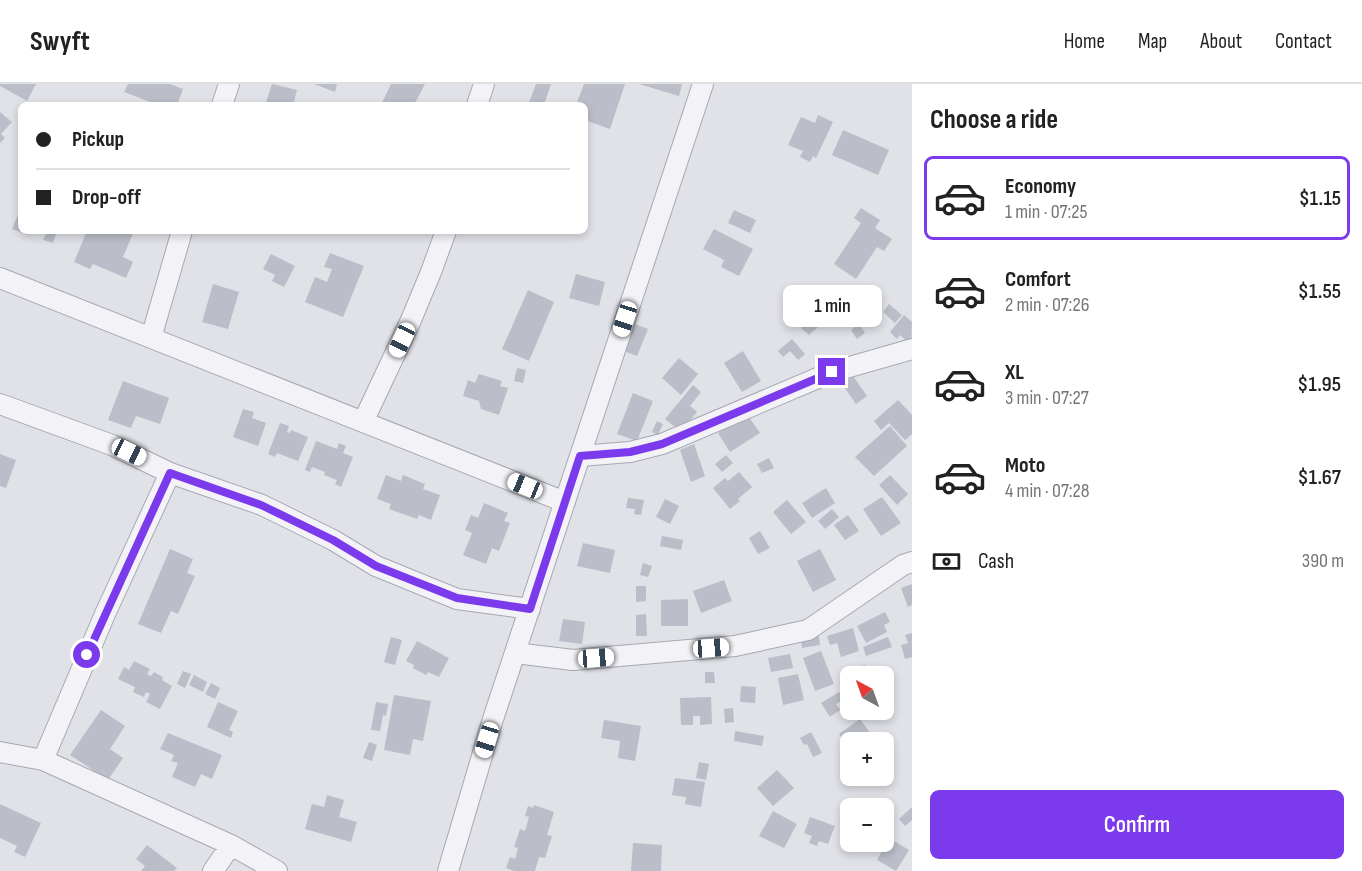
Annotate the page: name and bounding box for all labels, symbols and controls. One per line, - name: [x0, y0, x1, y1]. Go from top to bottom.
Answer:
- text: Swyft: [30, 25, 90, 58]
- text: Home: [1064, 29, 1105, 54]
- text: Map: [1138, 29, 1167, 54]
- text: About: [1200, 29, 1242, 54]
- text: Contact: [1275, 29, 1332, 54]
- text: Choose a ride: [930, 104, 1058, 136]
- text: Pickup: [72, 126, 124, 153]
- icon: car: [933, 171, 987, 225]
- text: Economy: [1005, 173, 1076, 200]
- text: Drop-off: [72, 184, 141, 211]
- text: $1.15: [1299, 185, 1341, 212]
- text: 1 min · 07:25: [1005, 200, 1087, 224]
- icon: car: [933, 264, 987, 318]
- text: Comfort: [1005, 266, 1071, 293]
- text: $1.55: [1298, 278, 1341, 305]
- callout: 1 min: [782, 285, 882, 327]
- text: 2 min · 07:26: [1005, 293, 1089, 317]
- text: 1 min: [814, 294, 851, 318]
- car: [611, 299, 639, 339]
- car: [386, 320, 418, 360]
- icon: car: [933, 357, 987, 411]
- route end: [818, 358, 845, 385]
- text: XL: [1005, 359, 1024, 386]
- text: $1.95: [1297, 371, 1341, 398]
- text: 3 min · 07:27: [1005, 386, 1089, 410]
- car: [109, 436, 149, 468]
- icon: car: [933, 450, 987, 504]
- text: Moto: [1005, 452, 1045, 479]
- text: $1.67: [1298, 464, 1341, 491]
- car: [505, 471, 545, 501]
- text: 4 min · 07:28: [1005, 479, 1090, 503]
- icon: cash: [930, 545, 963, 578]
- text: Cash: [978, 548, 1014, 575]
- text: 390 m: [1302, 549, 1344, 573]
- car: [692, 638, 730, 658]
- route start: [73, 641, 100, 668]
- car: [577, 648, 615, 668]
- north arrow: [840, 666, 894, 720]
- map controls: [840, 666, 894, 852]
- car: [473, 720, 501, 760]
- button: +: [840, 732, 894, 786]
- button: Confirm: [930, 790, 1344, 859]
- button: −: [840, 798, 894, 852]

